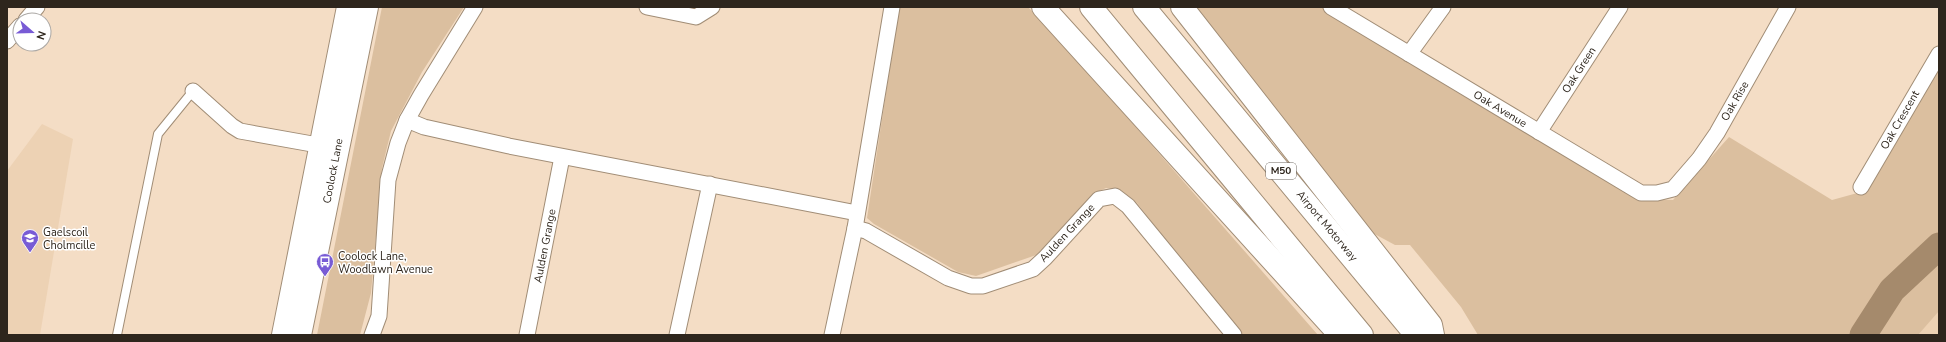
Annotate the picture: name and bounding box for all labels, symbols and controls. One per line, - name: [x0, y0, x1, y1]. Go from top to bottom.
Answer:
- north arrow: [12, 12, 52, 52]
- text: N: [32, 29, 49, 42]
- street label: Oak Green: [1558, 44, 1600, 96]
- street label: Oak Rise: [1718, 78, 1752, 124]
- street label: Oak Avenue: [1470, 87, 1530, 131]
- street label: Oak Crescent: [1877, 88, 1923, 152]
- street label: Coolock Lane: [319, 137, 347, 205]
- road number: M50: [1266, 163, 1296, 179]
- street label: Airport Motorway: [1293, 187, 1361, 265]
- street label: Aulden Grange: [1036, 200, 1098, 266]
- street label: Aulden Grange: [530, 208, 560, 284]
- place label: Gaelscoil Cholmcille: [43, 225, 96, 253]
- school or university icon: Gaelscoil Cholmcille: [20, 228, 40, 253]
- place label: Coolock Lane, Woodlawn Avenue: [338, 249, 433, 277]
- bus stop icon: Coolock Lane, Woodlawn Avenue: [315, 252, 335, 277]

